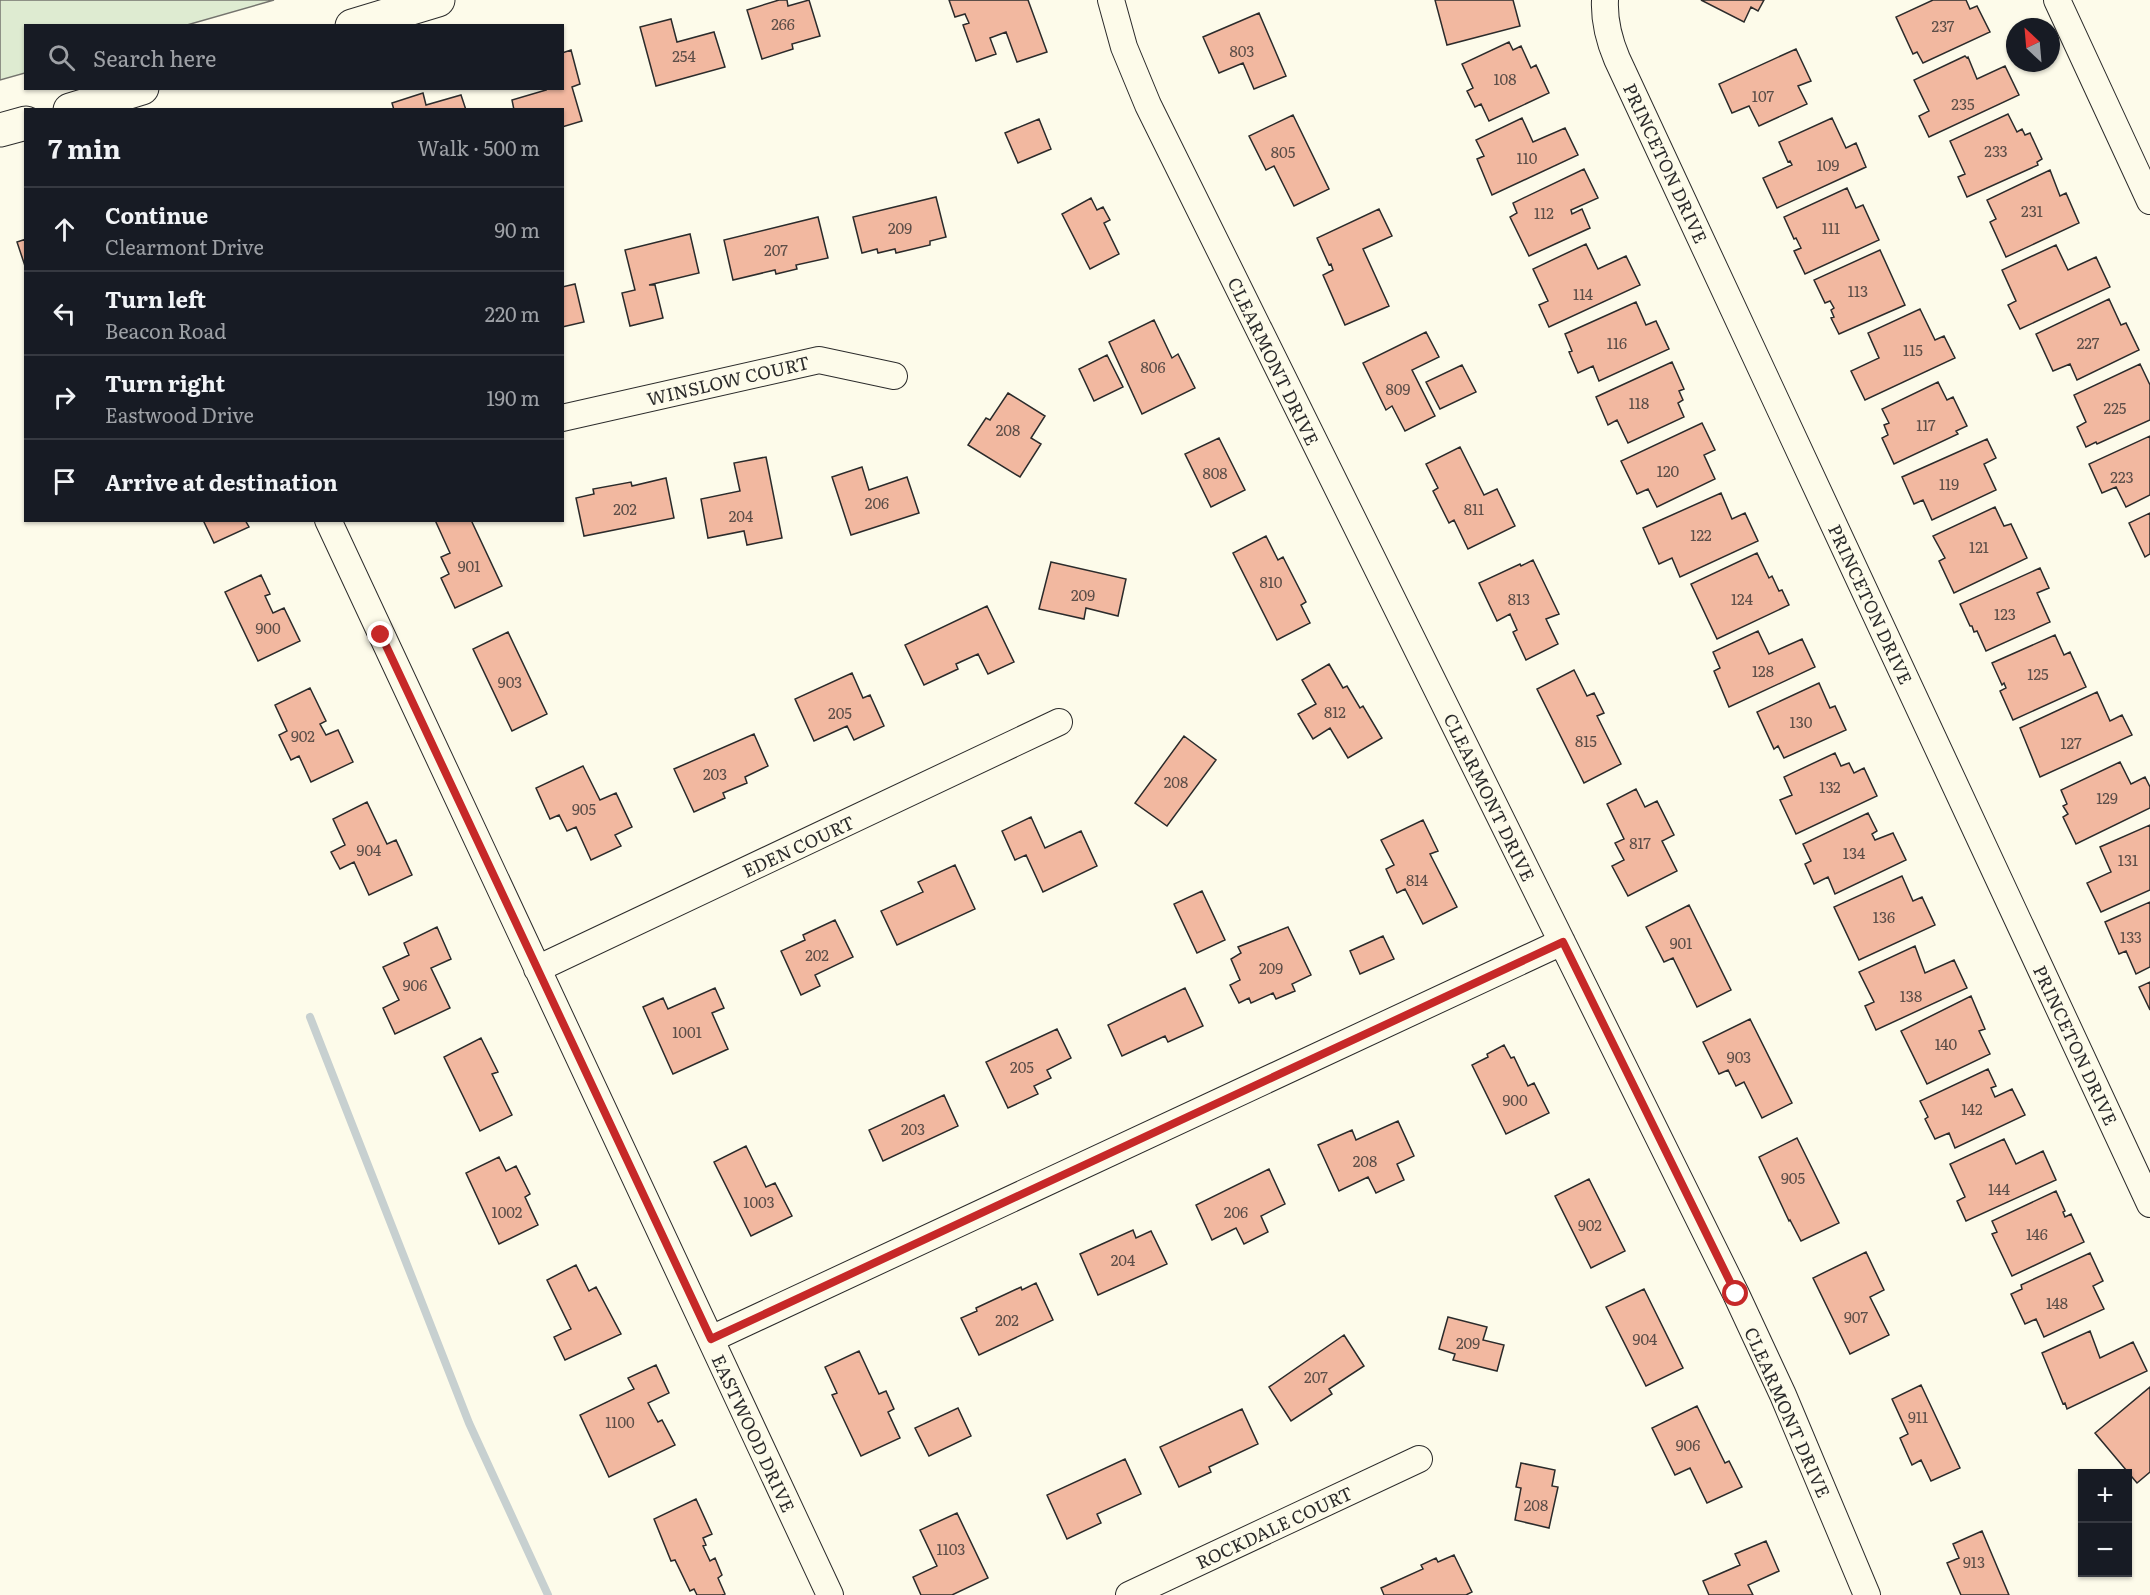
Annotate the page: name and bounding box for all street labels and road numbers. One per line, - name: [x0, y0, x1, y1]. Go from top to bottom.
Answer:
- street label: PRINCETON DRIVE: [1617, 78, 1715, 248]
- street label: CLEARMONT DRIVE: [1222, 272, 1326, 450]
- street label: WINSLOW COURT: [644, 348, 812, 412]
- street label: PRINCETON DRIVE: [1822, 519, 1920, 689]
- street label: CLEARMONT DRIVE: [1438, 708, 1542, 886]
- street label: EDEN COURT: [738, 808, 858, 884]
- street label: PRINCETON DRIVE: [2027, 960, 2125, 1130]
- street label: CLEARMONT DRIVE: [1738, 1322, 1838, 1502]
- street label: EASTWOOD DRIVE: [706, 1350, 802, 1516]
- street label: ROCKDALE COURT: [1191, 1479, 1357, 1575]

